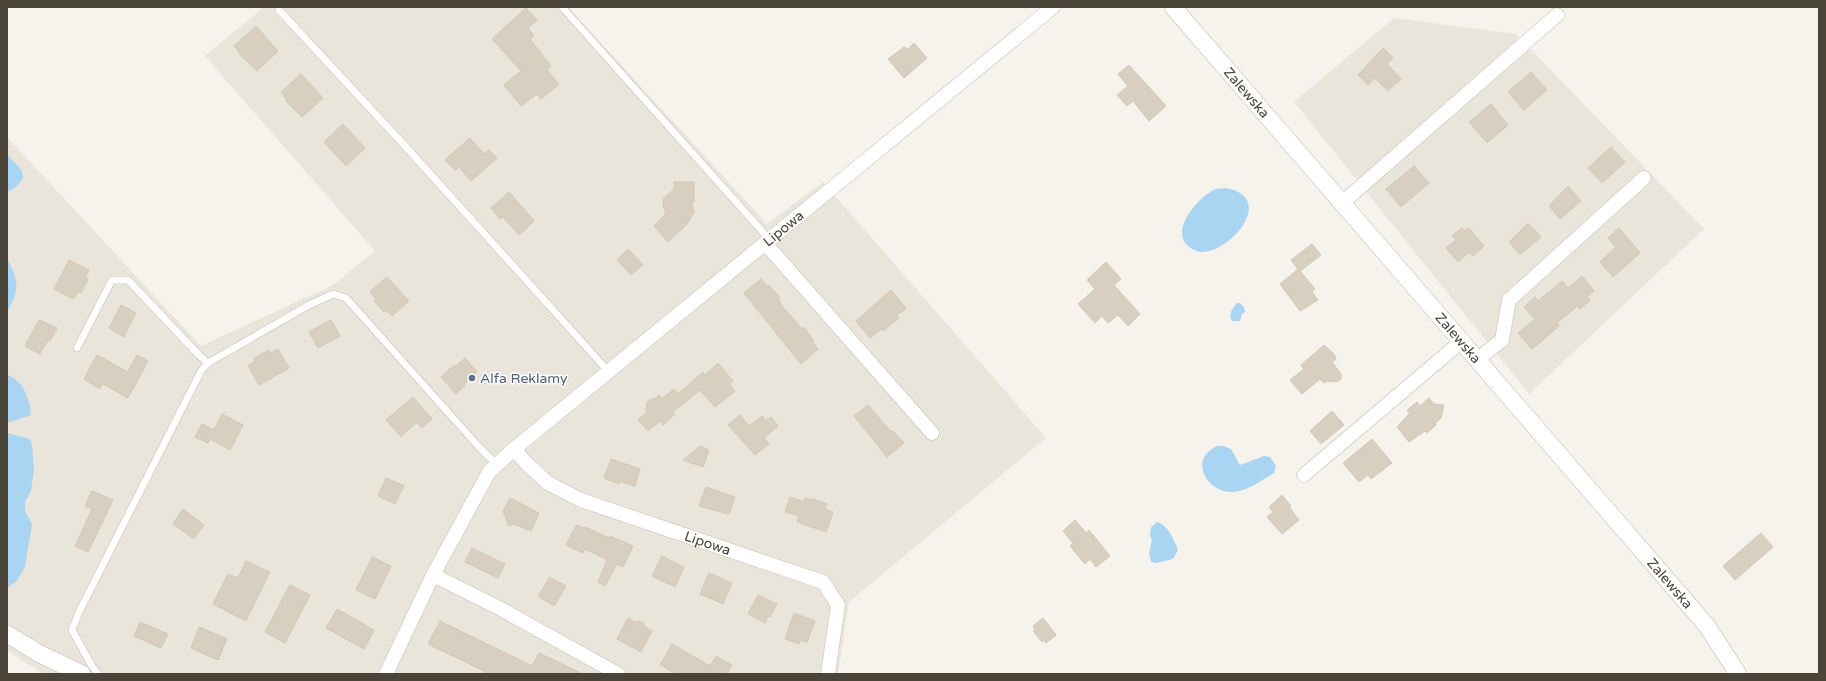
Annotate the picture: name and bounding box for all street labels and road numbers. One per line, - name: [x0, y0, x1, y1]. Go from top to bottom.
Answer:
- street label: Zalewska: [1220, 64, 1273, 121]
- street label: Lipowa: [759, 207, 807, 250]
- street label: Zalewska: [1432, 309, 1485, 367]
- street label: Lipowa: [682, 527, 733, 559]
- street label: Zalewska: [1644, 554, 1697, 612]

